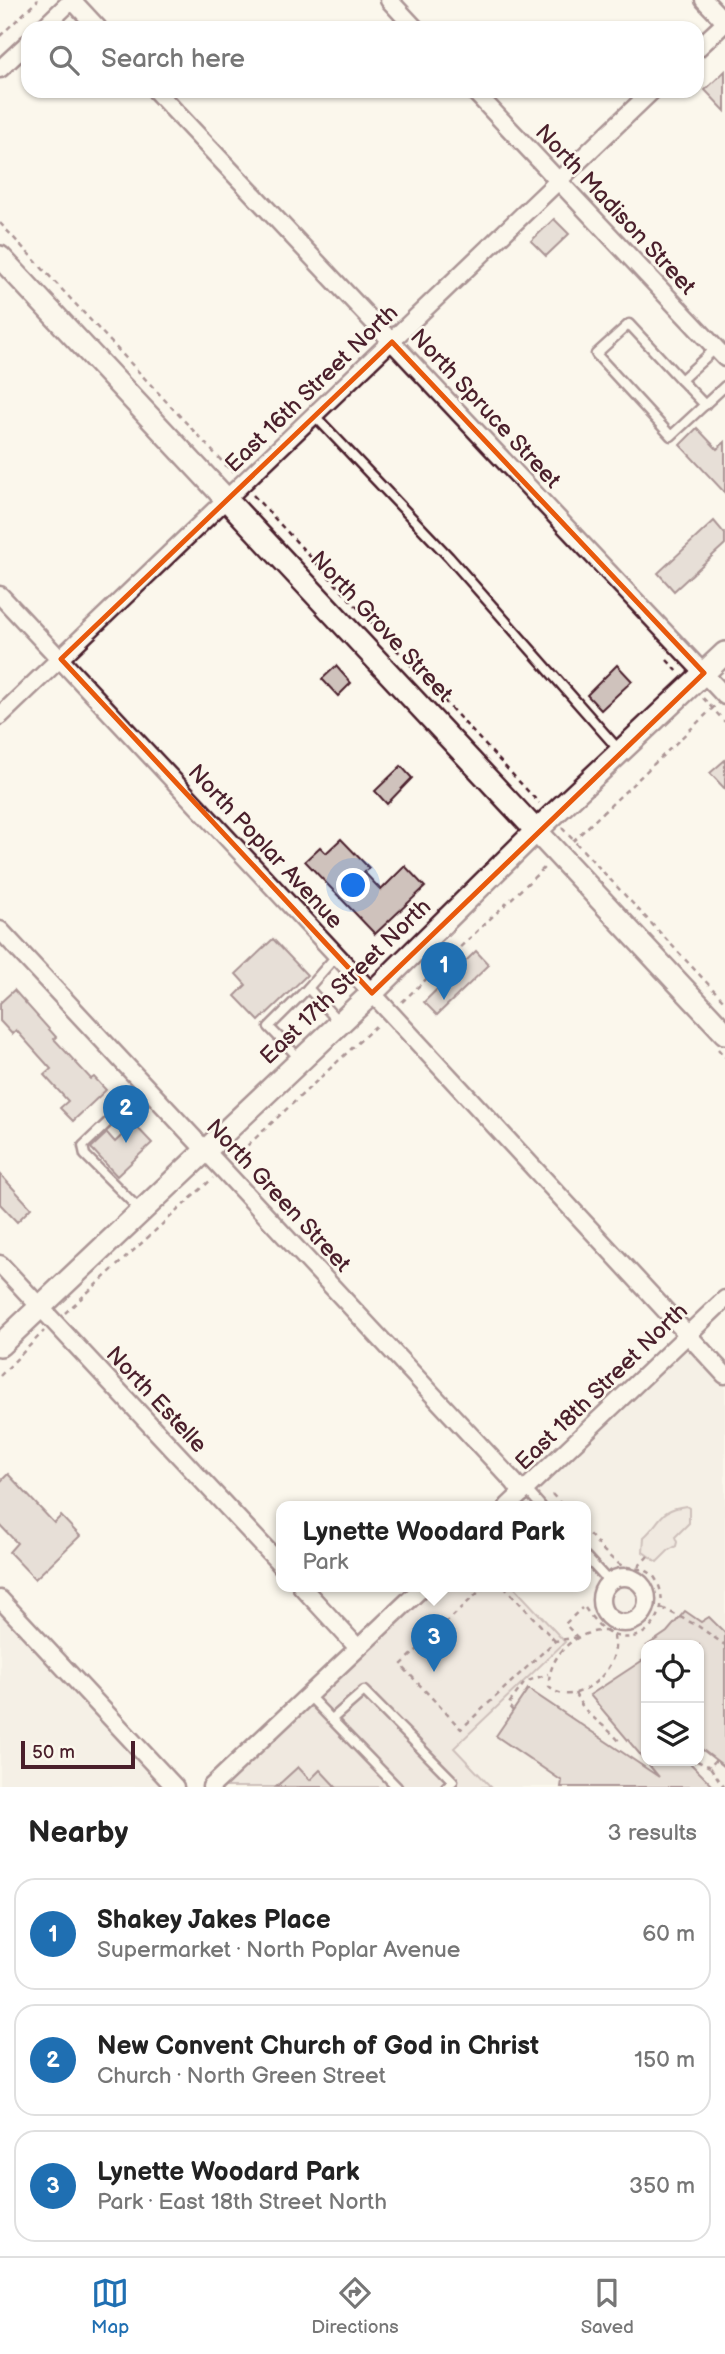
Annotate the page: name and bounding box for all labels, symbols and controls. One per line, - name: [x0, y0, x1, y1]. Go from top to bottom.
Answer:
- search box: [21, 21, 704, 98]
- icon: search: [45, 41, 83, 79]
- text: Search here: [101, 44, 245, 75]
- street label: North Madison Street: [529, 119, 701, 301]
- street label: East 16th Street North: [219, 299, 404, 478]
- street label: North Spruce Street: [404, 323, 566, 494]
- street label: North Grove Street: [304, 545, 458, 708]
- street label: North Poplar Avenue: [182, 759, 349, 935]
- your location: [336, 868, 370, 902]
- street label: East 17th Street North: [254, 893, 437, 1071]
- pin: 1: [421, 942, 467, 1000]
- pin: 2: [103, 1085, 149, 1143]
- street label: North Green Street: [200, 1113, 356, 1278]
- street label: East 18th Street North: [510, 1297, 694, 1476]
- street label: North Estelle: [100, 1341, 213, 1459]
- popup: [276, 1501, 591, 1592]
- text: Lynette Woodard Park: [302, 1517, 565, 1548]
- text: Park: [302, 1548, 348, 1576]
- pin: 3: [411, 1614, 457, 1672]
- map controls: [641, 1640, 704, 1766]
- button: locate: [641, 1640, 704, 1703]
- button: layers: [641, 1703, 704, 1766]
- scale bar: [21, 1738, 135, 1770]
- text: 50 m: [32, 1741, 75, 1764]
- text: Nearby: [28, 1815, 128, 1851]
- text: 3 results: [608, 1819, 697, 1847]
- text: Shakey Jakes Place: [97, 1905, 331, 1936]
- text: 1: [48, 1920, 58, 1948]
- text: 60 m: [642, 1920, 695, 1948]
- text: Supermarket · North Poplar Avenue: [97, 1936, 460, 1964]
- text: New Convent Church of God in Christ: [97, 2031, 539, 2062]
- text: 2: [46, 2046, 60, 2074]
- text: 150 m: [634, 2046, 695, 2074]
- text: Church · North Green Street: [97, 2062, 386, 2090]
- text: Lynette Woodard Park: [97, 2157, 360, 2188]
- text: 3: [46, 2172, 60, 2200]
- text: 350 m: [629, 2172, 695, 2200]
- text: Park · East 18th Street North: [97, 2188, 387, 2216]
- tab: Map: [91, 2274, 129, 2339]
- tab: Directions: [311, 2274, 399, 2339]
- tab: Saved: [581, 2274, 634, 2339]

